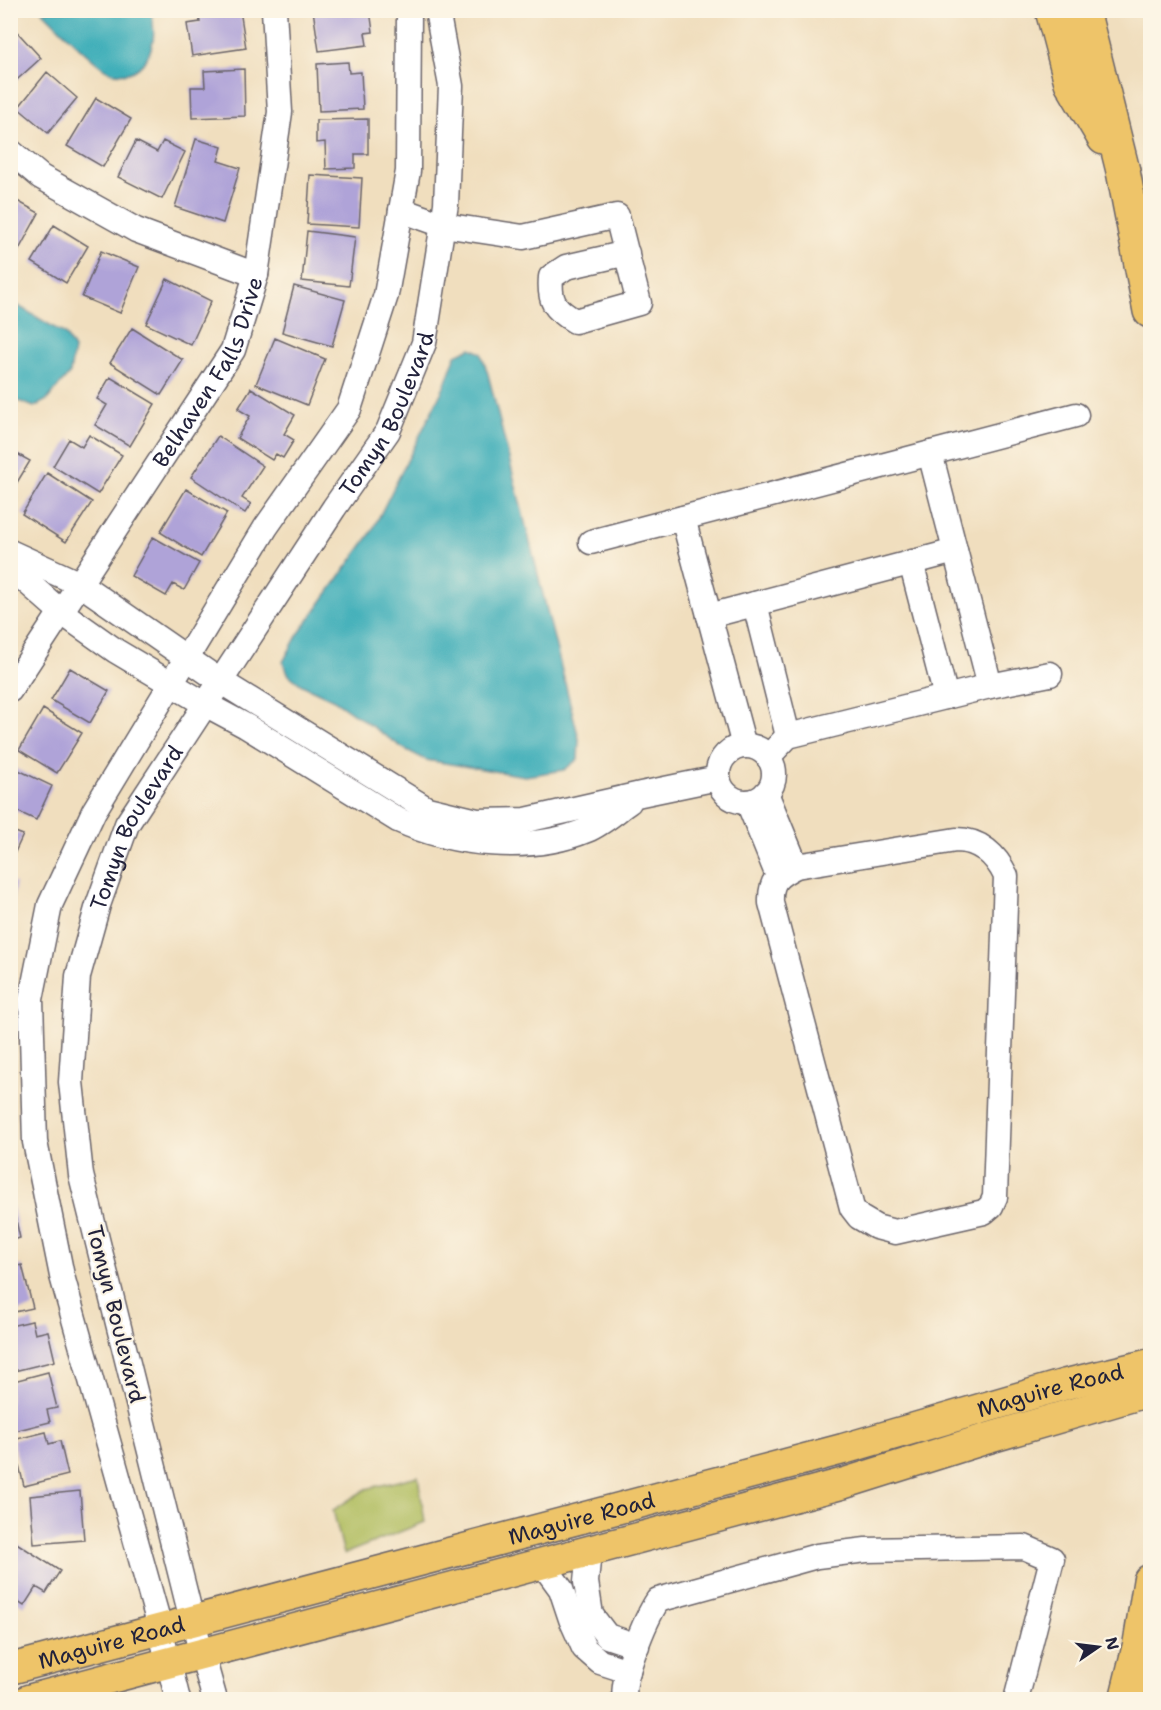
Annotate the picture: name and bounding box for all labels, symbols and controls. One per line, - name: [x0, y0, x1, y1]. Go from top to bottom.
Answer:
- street label: Belhaven Falls Drive: [146, 273, 269, 473]
- street label: Tomyn Boulevard: [332, 330, 440, 502]
- street label: Tomyn Boulevard: [83, 739, 189, 914]
- street label: Tomyn Boulevard: [80, 1222, 152, 1406]
- street label: Maguire Road: [973, 1356, 1126, 1424]
- street label: Maguire Road: [505, 1485, 658, 1551]
- street label: Maguire Road: [35, 1609, 188, 1675]
- north arrow: [1068, 1617, 1128, 1677]
- text: N: [1100, 1635, 1124, 1652]

